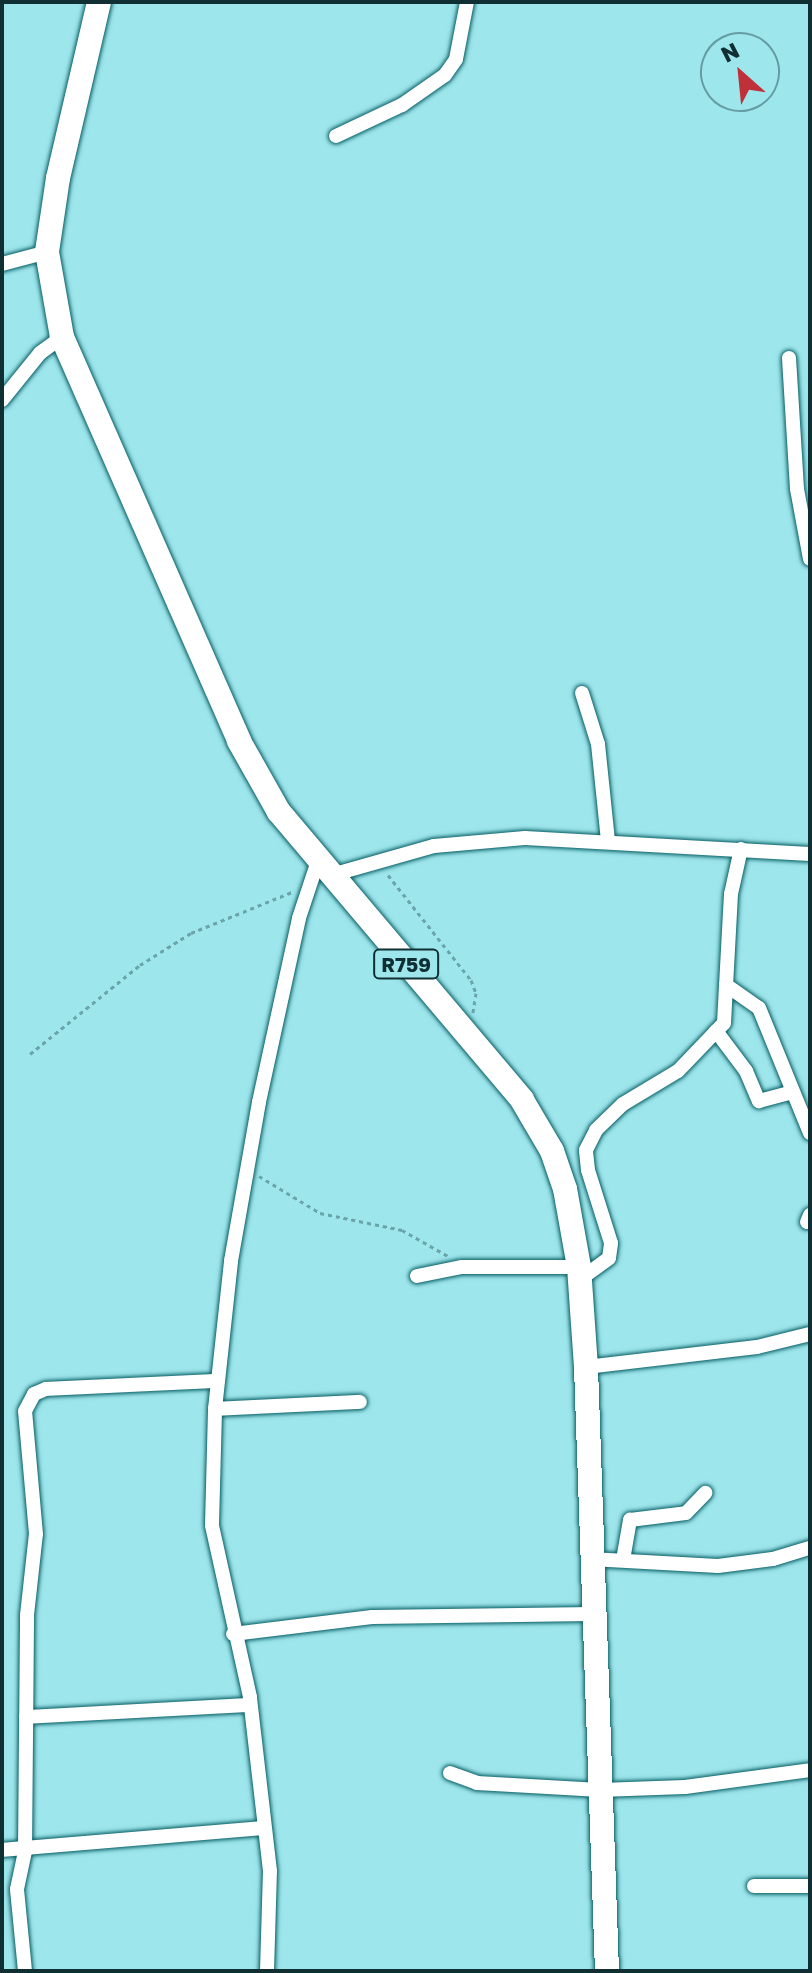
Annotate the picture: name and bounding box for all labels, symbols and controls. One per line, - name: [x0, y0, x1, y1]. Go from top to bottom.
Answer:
- north arrow: [700, 32, 780, 112]
- text: N: [716, 36, 743, 68]
- road number: R759: [372, 948, 440, 980]

